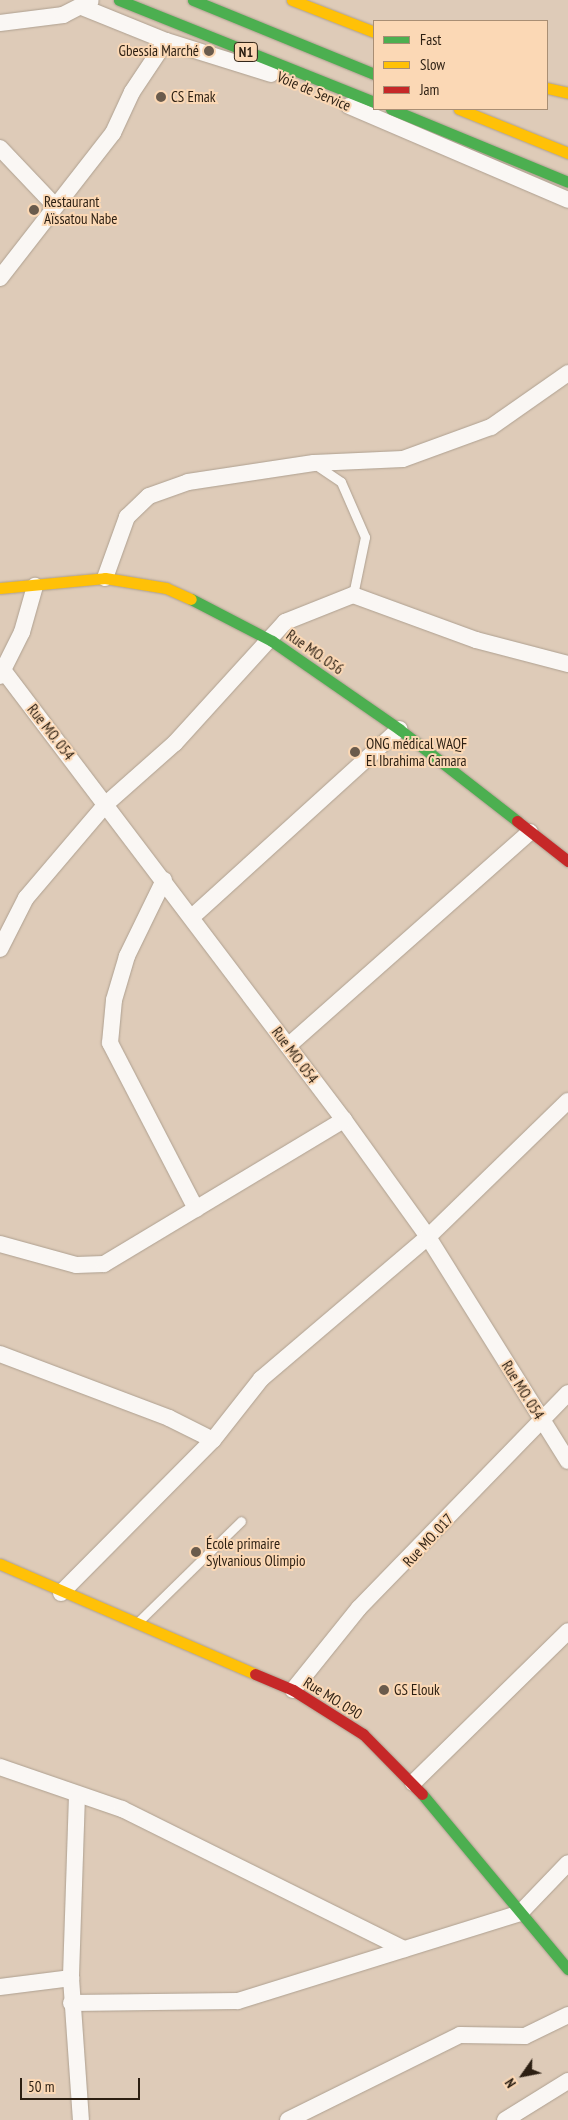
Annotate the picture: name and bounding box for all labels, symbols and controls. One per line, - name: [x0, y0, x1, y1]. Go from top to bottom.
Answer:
- legend: [373, 20, 548, 110]
- text: Fast: [420, 30, 441, 49]
- road number: N1: [234, 41, 258, 64]
- place label: Gbessia Marché: [119, 42, 199, 60]
- marker: Gbessia Marché: [203, 45, 215, 57]
- text: Slow: [420, 55, 445, 74]
- street label: Voie de Service: [274, 67, 354, 115]
- text: Jam: [420, 80, 439, 99]
- place label: CS Emak: [171, 88, 215, 106]
- marker: CS Emak: [155, 91, 167, 103]
- place label: Restaurant Aïssatou Nabe: [44, 192, 117, 227]
- marker: Restaurant Aïssatou Nabe: [28, 204, 40, 216]
- street label: Rue MO. 056: [283, 626, 347, 678]
- street label: Rue MO. 054: [23, 700, 79, 764]
- place label: ONG médical WAQF El Ibrahima Camara: [366, 734, 468, 769]
- marker: ONG médical WAQF El Ibrahima Camara: [348, 745, 362, 759]
- street label: Rue MO. 054: [268, 1023, 322, 1087]
- street label: Rue MO. 054: [498, 1357, 548, 1423]
- street label: Rue MO. 017: [399, 1510, 457, 1570]
- place label: École primaire Sylvanious Olimpio: [206, 1534, 305, 1569]
- marker: École primaire Sylvanious Olimpio: [190, 1546, 202, 1558]
- street label: Rue MO. 090: [300, 1673, 366, 1723]
- place label: GS Elouk: [394, 1681, 440, 1699]
- marker: GS Elouk: [378, 1684, 390, 1696]
- north arrow: [498, 2050, 548, 2100]
- scale bar: [22, 2068, 142, 2100]
- text: N: [501, 2075, 520, 2091]
- text: 50 m: [28, 2077, 54, 2096]

